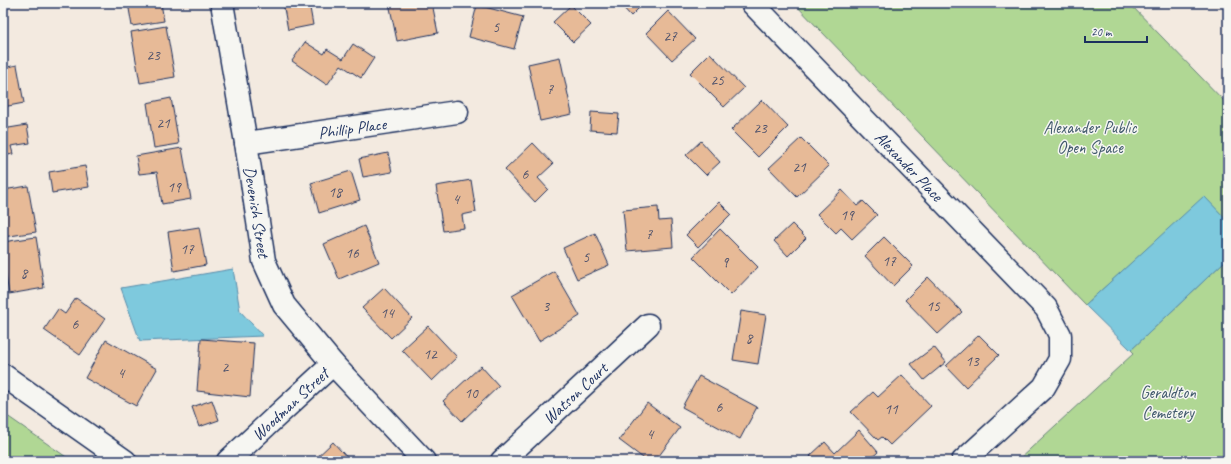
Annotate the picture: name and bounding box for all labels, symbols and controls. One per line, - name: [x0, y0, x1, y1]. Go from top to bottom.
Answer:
- house number: 5: [493, 18, 501, 37]
- scale bar: [1085, 18, 1147, 44]
- text: 20 m: [1091, 24, 1113, 40]
- house number: 27: [663, 27, 678, 46]
- house number: 23: [146, 46, 161, 65]
- house number: 25: [710, 71, 725, 90]
- house number: 7: [547, 80, 555, 99]
- street label: Phillip Place: [317, 113, 389, 144]
- house number: 21: [156, 114, 171, 133]
- park label: Alexander Public Open Space: [1044, 117, 1137, 158]
- house number: 23: [753, 119, 768, 138]
- street label: Alexander Place: [870, 127, 948, 207]
- house number: 21: [792, 158, 807, 177]
- street label: Devenish Street: [239, 165, 274, 261]
- house number: 6: [522, 165, 530, 184]
- house number: 19: [167, 178, 182, 197]
- house number: 18: [328, 183, 343, 202]
- house number: 4: [453, 190, 461, 209]
- house number: 19: [840, 206, 855, 225]
- house number: 7: [646, 225, 654, 244]
- house number: 17: [180, 240, 195, 259]
- house number: 16: [345, 244, 360, 263]
- house number: 5: [583, 248, 591, 267]
- house number: 17: [882, 252, 897, 271]
- house number: 9: [722, 253, 730, 272]
- house number: 8: [21, 264, 29, 283]
- house number: 3: [543, 297, 551, 316]
- house number: 15: [926, 297, 941, 316]
- house number: 14: [380, 304, 395, 323]
- house number: 6: [72, 315, 80, 334]
- house number: 8: [746, 329, 754, 348]
- house number: 12: [423, 345, 438, 364]
- house number: 13: [965, 352, 980, 371]
- street label: Watson Court: [539, 356, 614, 429]
- house number: 2: [222, 358, 230, 377]
- street label: Woodman Street: [248, 362, 335, 445]
- house number: 4: [118, 364, 126, 383]
- park label: Geraldton Cemetery: [1140, 382, 1196, 423]
- house number: 10: [464, 384, 479, 403]
- house number: 6: [716, 398, 724, 417]
- house number: 11: [884, 400, 899, 419]
- house number: 4: [647, 425, 655, 444]

